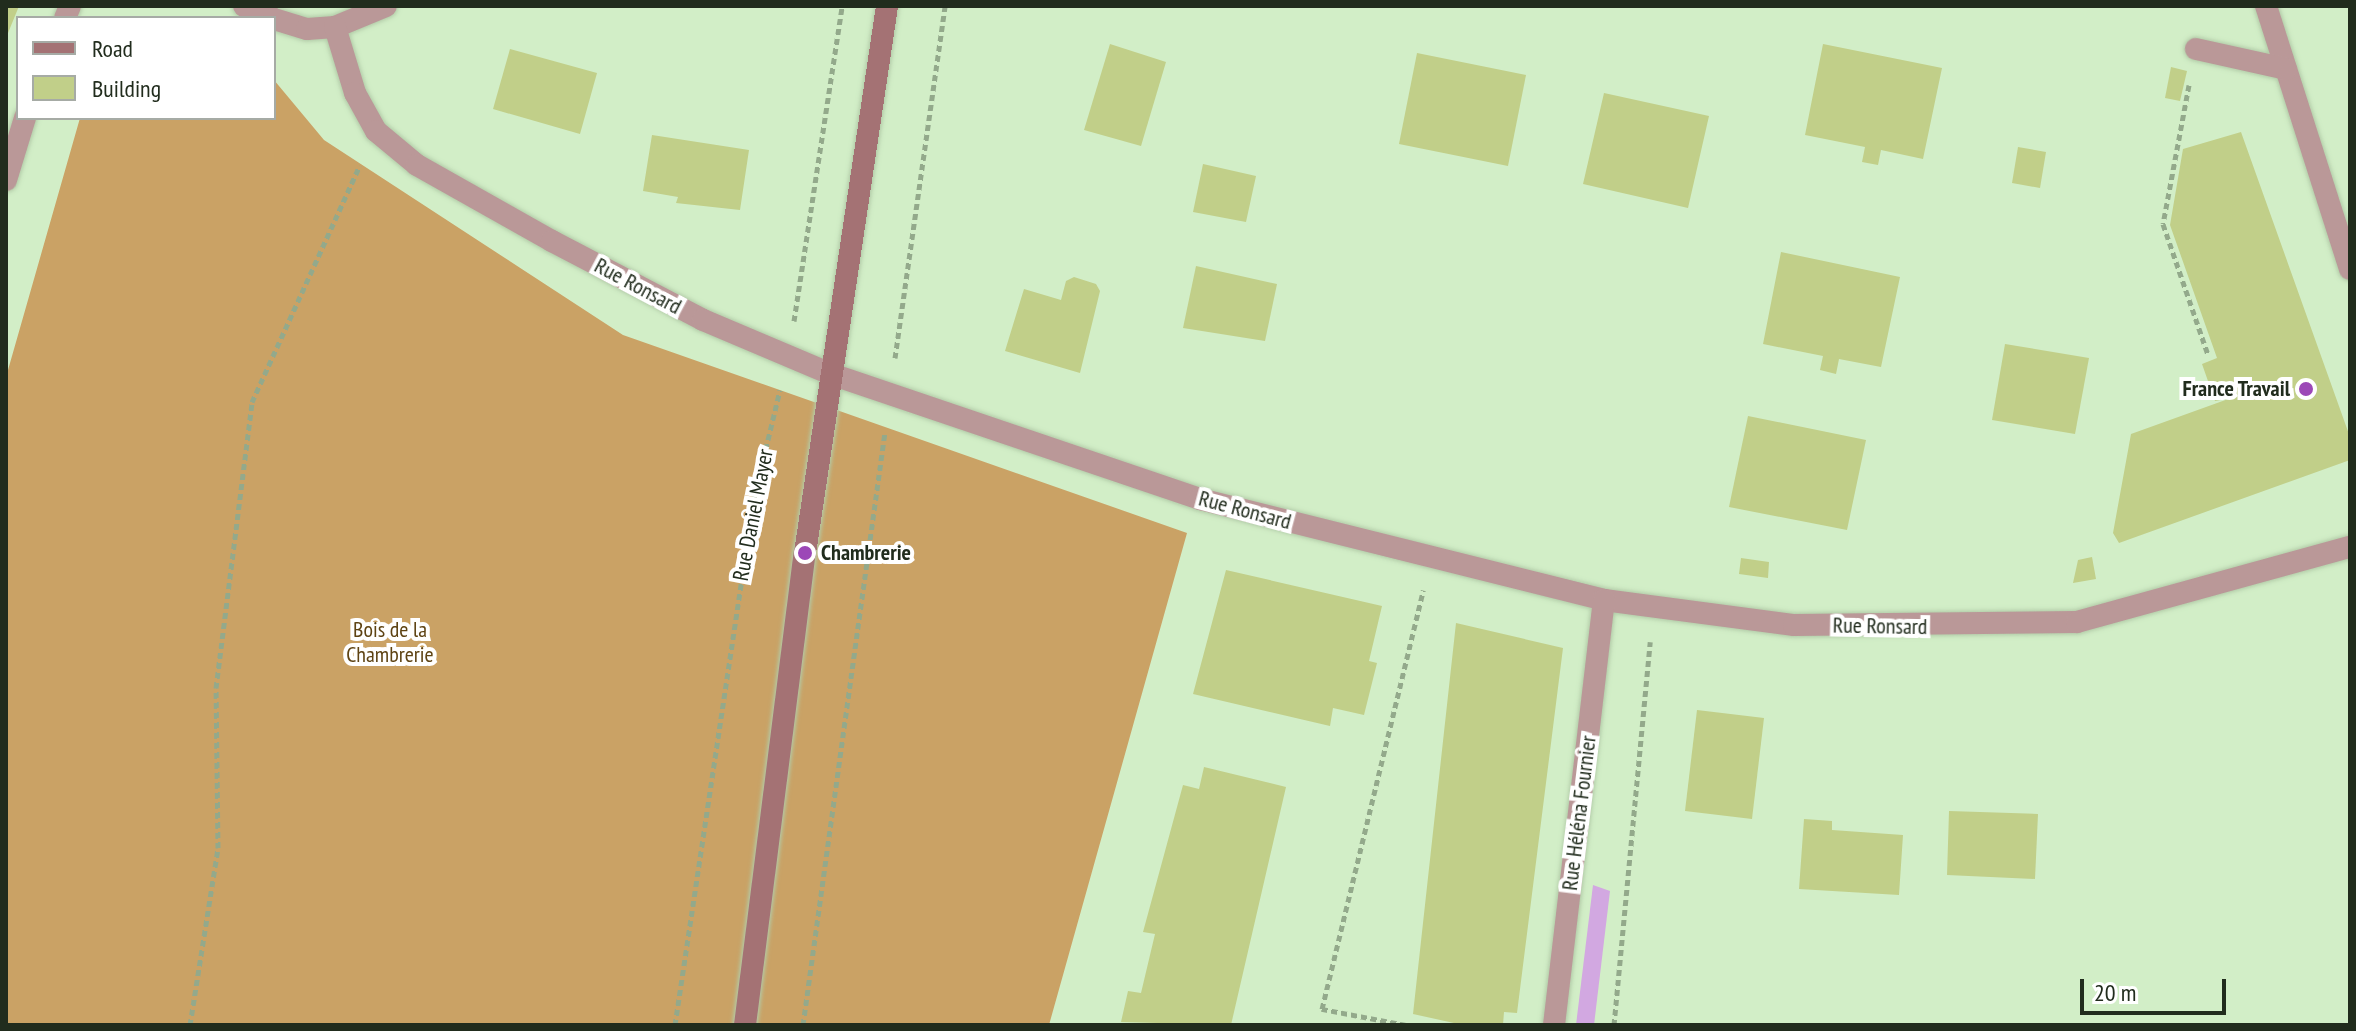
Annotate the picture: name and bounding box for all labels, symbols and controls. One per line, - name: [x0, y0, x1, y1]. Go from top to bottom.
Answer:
- legend: [16, 16, 276, 120]
- text: Road: [92, 33, 133, 64]
- text: Building: [92, 73, 161, 104]
- street label: Rue Ronsard: [590, 252, 686, 320]
- place label: France Travail: [2182, 376, 2290, 402]
- marker: France Travail: [2297, 380, 2315, 398]
- street label: Rue Daniel Mayer: [727, 447, 779, 583]
- street label: Rue Ronsard: [1196, 485, 1294, 535]
- place label: Chambrerie: [821, 540, 911, 566]
- marker: Chambrerie: [796, 544, 814, 562]
- street label: Rue Ronsard: [1833, 612, 1927, 640]
- park label: Bois de la Chambrerie: [346, 616, 434, 668]
- street label: Rue Héléna Fournier: [1556, 734, 1602, 892]
- scale bar: [2084, 963, 2230, 1013]
- text: 20 m: [2094, 977, 2136, 1008]

